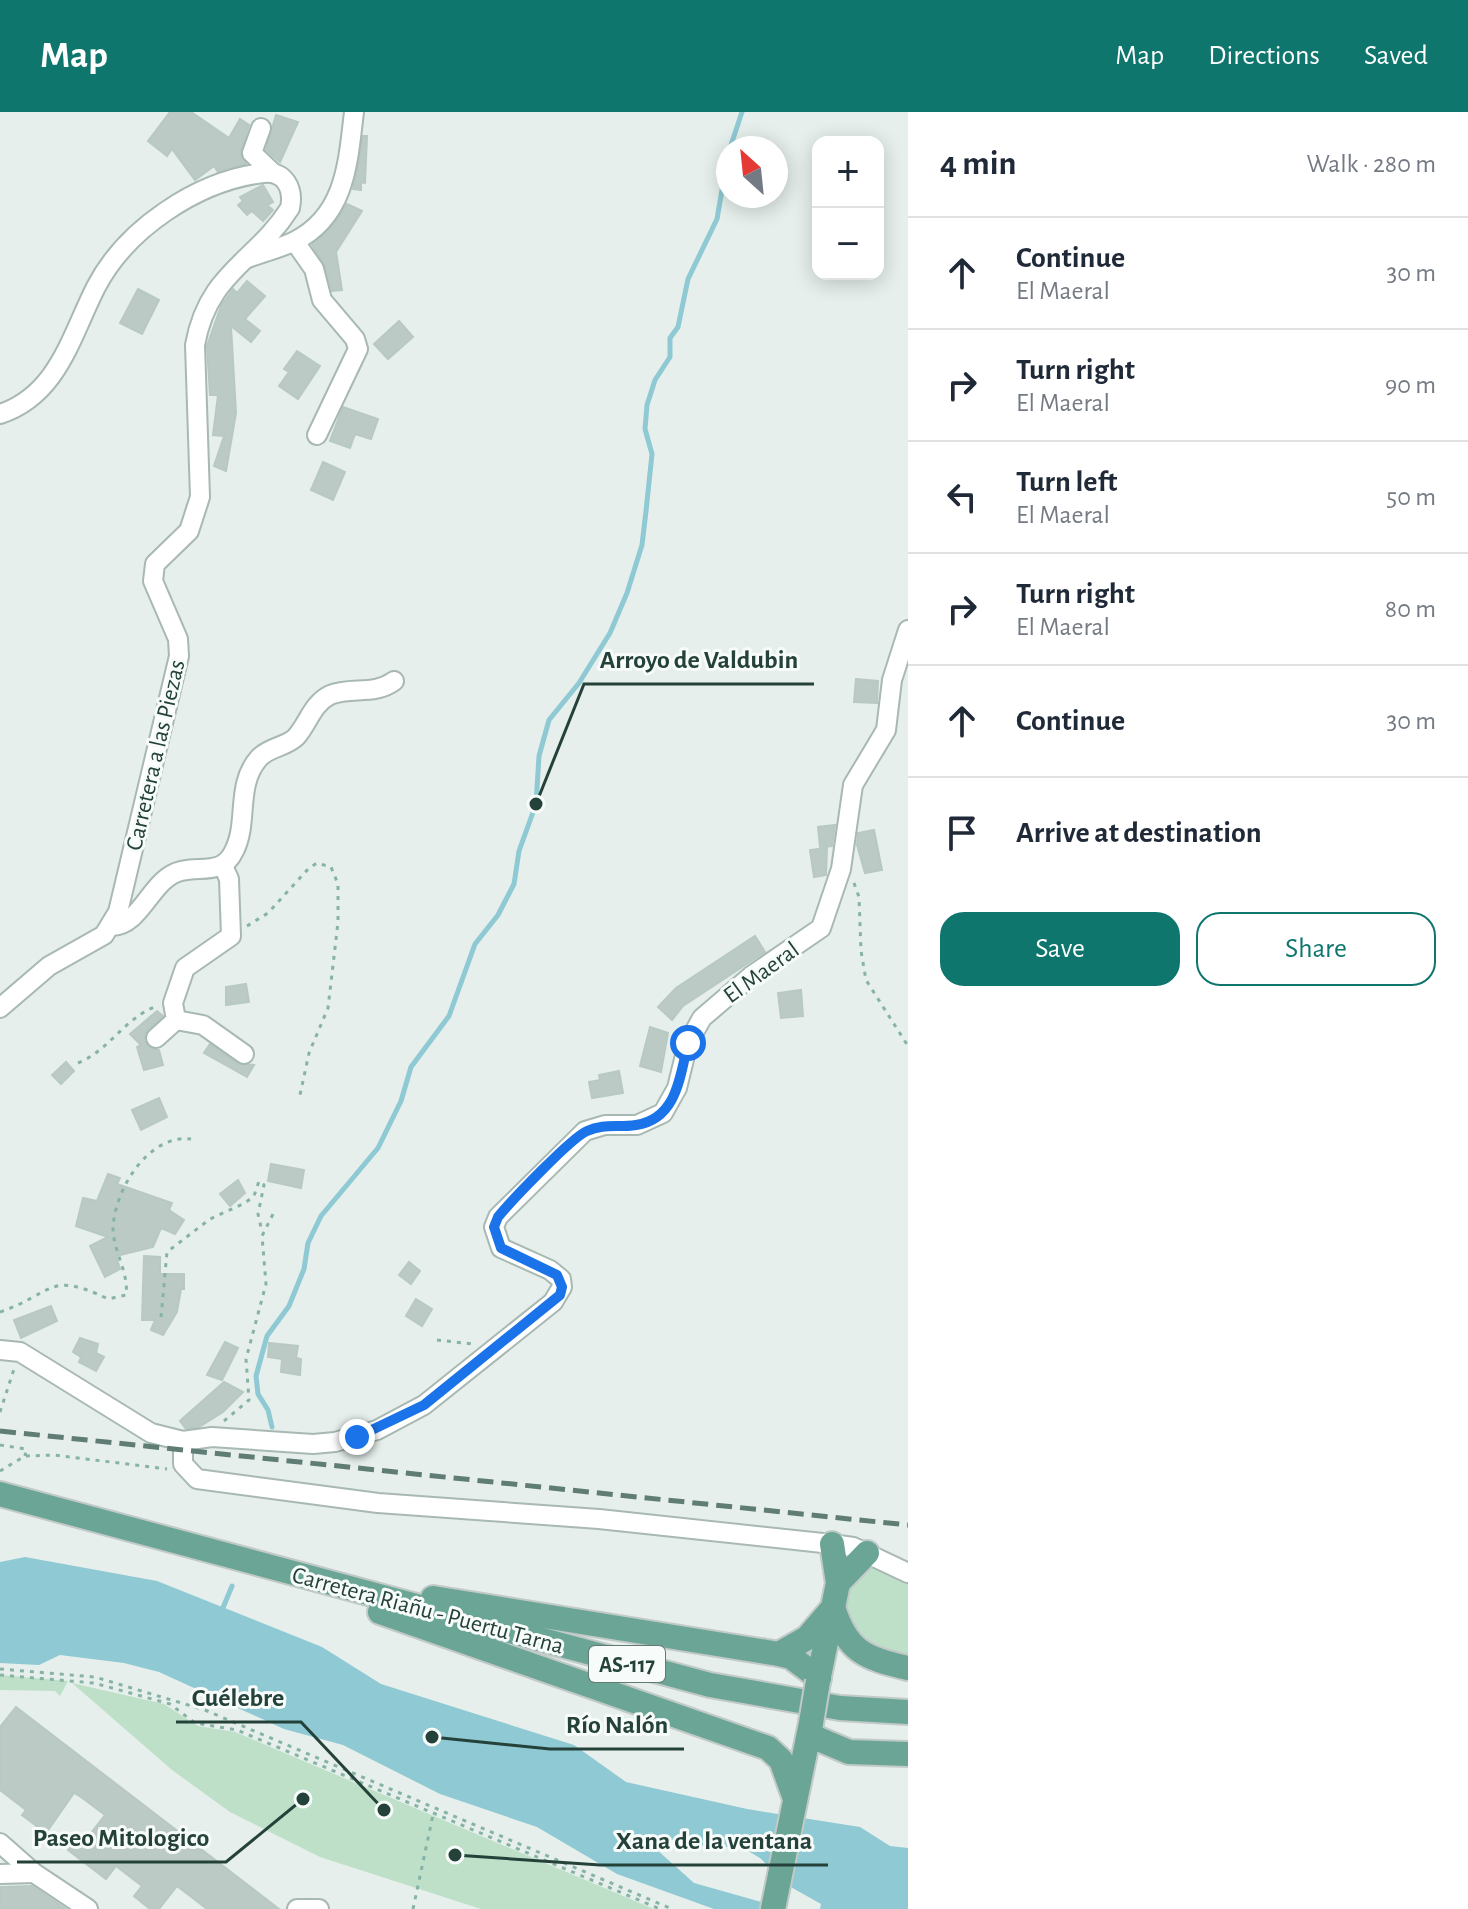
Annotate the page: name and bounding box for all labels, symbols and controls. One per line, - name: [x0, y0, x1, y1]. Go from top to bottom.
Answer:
- text: Map: [40, 37, 108, 75]
- text: Map: [1115, 42, 1164, 70]
- text: Directions: [1208, 42, 1320, 70]
- text: Saved: [1364, 42, 1428, 70]
- north arrow: [716, 136, 788, 208]
- map controls: [812, 136, 884, 280]
- button: +: [812, 136, 884, 208]
- text: 4 min: [940, 147, 1017, 181]
- text: Walk · 280 m: [1306, 151, 1436, 177]
- button: −: [812, 208, 884, 280]
- text: Continue: [1016, 243, 1125, 273]
- icon: ahead: [940, 251, 984, 295]
- text: 30 m: [1386, 260, 1436, 286]
- text: El Maeral: [1016, 278, 1110, 304]
- text: Turn right: [1016, 355, 1135, 385]
- icon: right: [940, 363, 984, 407]
- text: 90 m: [1385, 372, 1436, 398]
- text: El Maeral: [1016, 390, 1110, 416]
- text: Turn left: [1016, 467, 1117, 497]
- icon: left: [940, 475, 984, 519]
- text: 50 m: [1386, 484, 1436, 510]
- text: El Maeral: [1016, 502, 1110, 528]
- text: Turn right: [1016, 579, 1135, 609]
- icon: right: [940, 587, 984, 631]
- text: 80 m: [1385, 596, 1436, 622]
- text: El Maeral: [1016, 614, 1110, 640]
- callout: Arroyo de Valdubin: [584, 634, 814, 684]
- text: Arroyo de Valdubin: [600, 647, 798, 673]
- street label: Carretera a las Piezas: [122, 658, 190, 853]
- icon: ahead: [940, 699, 984, 743]
- text: Continue: [1016, 706, 1125, 736]
- text: 30 m: [1386, 708, 1436, 734]
- icon: arrive: [940, 811, 984, 855]
- text: Arrive at destination: [1016, 818, 1262, 848]
- button: Save: [940, 912, 1180, 986]
- button: Share: [1196, 912, 1436, 986]
- street label: El Maeral: [719, 938, 804, 1008]
- route start: [670, 1025, 706, 1061]
- route end: [339, 1419, 375, 1455]
- street label: Carretera Riañu - Puertu Tarna: [289, 1563, 566, 1659]
- road number: AS-117: [589, 1646, 665, 1682]
- callout: Cuélebre: [176, 1672, 301, 1722]
- text: Cuélebre: [192, 1685, 284, 1711]
- callout: Río Nalón: [550, 1699, 684, 1749]
- text: Río Nalón: [566, 1712, 668, 1738]
- callout: Paseo Mitologico: [17, 1812, 226, 1862]
- callout: Xana de la ventana: [600, 1815, 828, 1865]
- text: Paseo Mitologico: [33, 1825, 209, 1851]
- text: Xana de la ventana: [616, 1828, 812, 1854]

